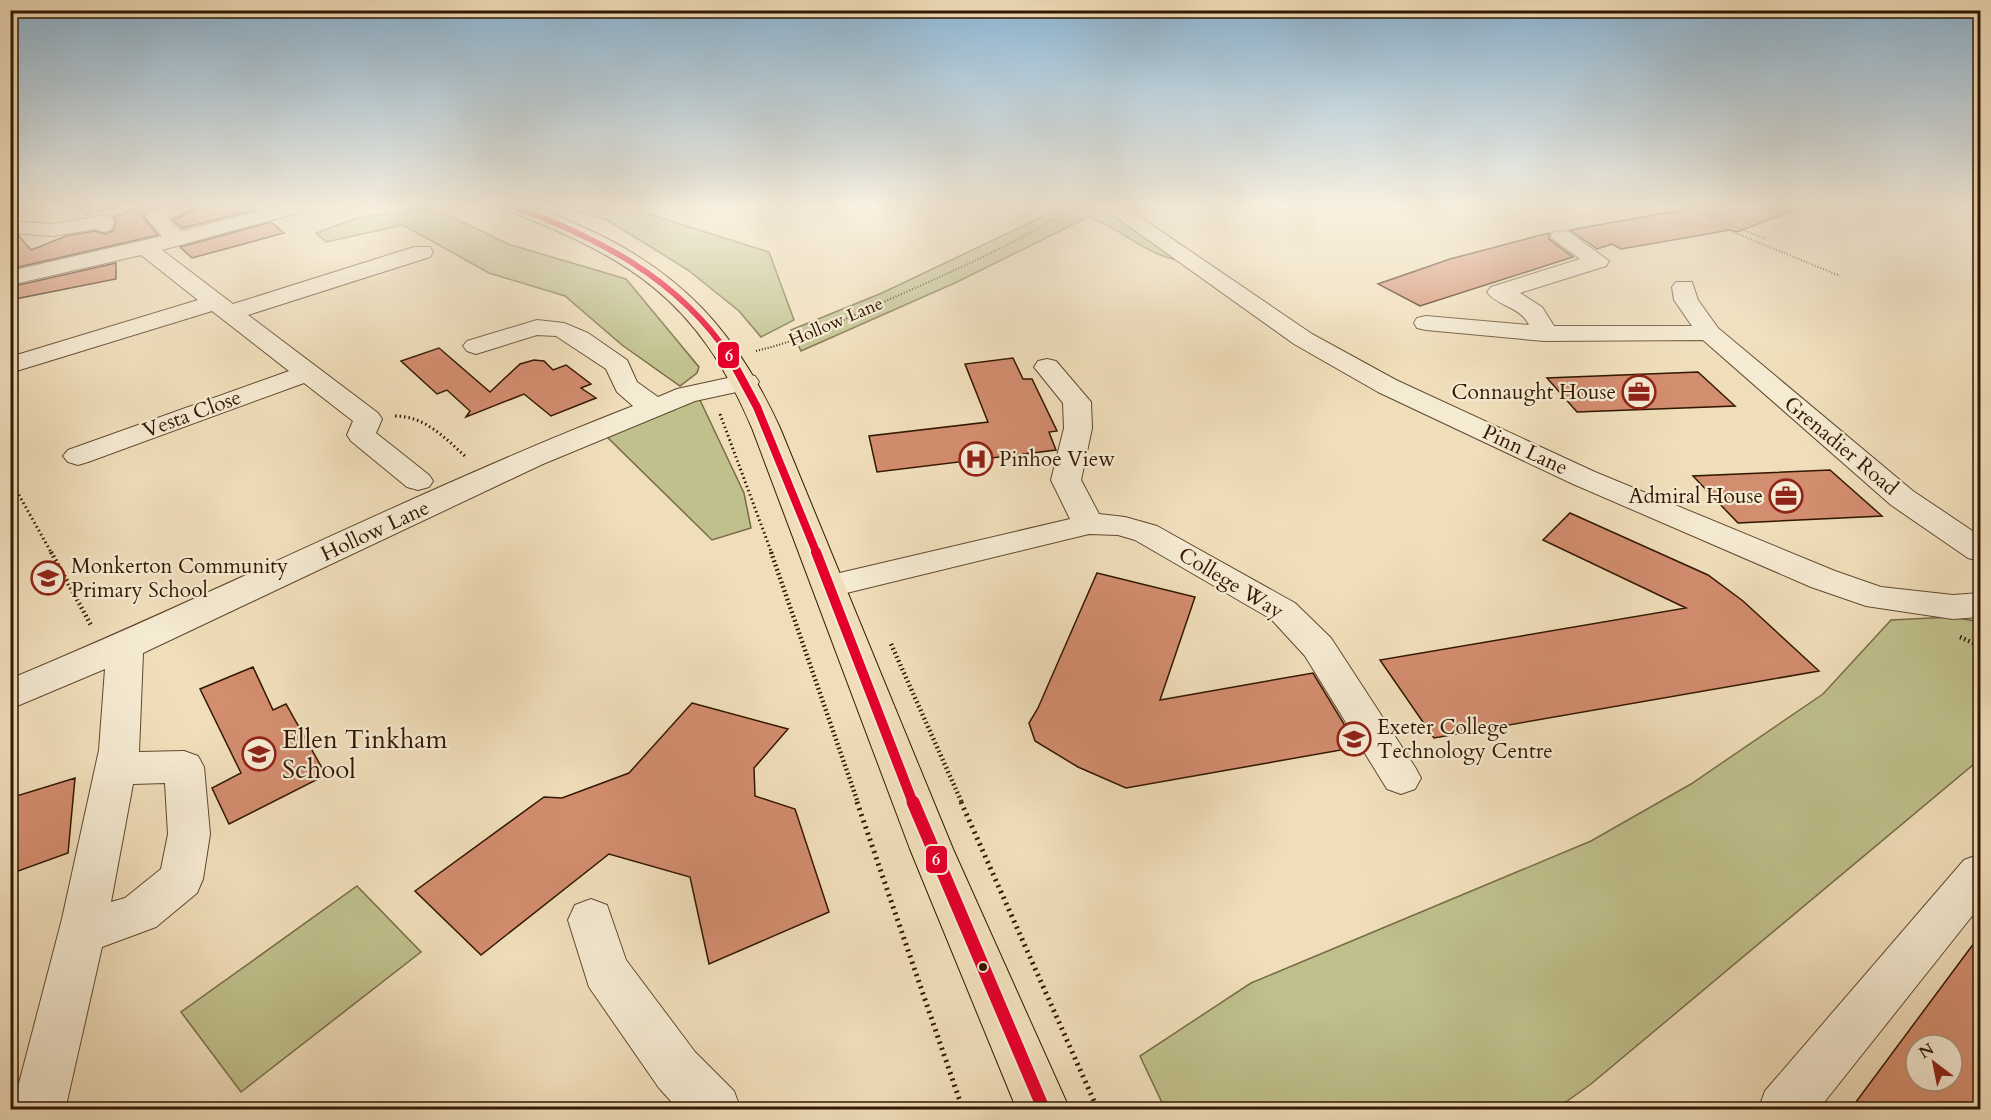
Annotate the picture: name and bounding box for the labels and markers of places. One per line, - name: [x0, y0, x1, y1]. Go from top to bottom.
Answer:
- office icon: Connaught House: [1621, 374, 1657, 410]
- place label: Connaught House: [1452, 378, 1616, 407]
- hospital icon: Pinhoe View: [958, 441, 994, 477]
- place label: Pinhoe View: [999, 445, 1115, 474]
- office icon: Admiral House: [1768, 478, 1804, 514]
- place label: Admiral House: [1629, 482, 1763, 511]
- place label: Monkerton Community Primary School: [71, 552, 288, 605]
- school or university icon: Monkerton Community Primary School: [30, 560, 66, 596]
- place label: Exeter College Technology Centre: [1377, 713, 1553, 766]
- school or university icon: Exeter College Technology Centre: [1336, 721, 1372, 757]
- place label: Ellen Tinkham School: [282, 722, 447, 787]
- school or university icon: Ellen Tinkham School: [241, 736, 277, 772]
- unlabelled marker: [977, 961, 989, 973]

